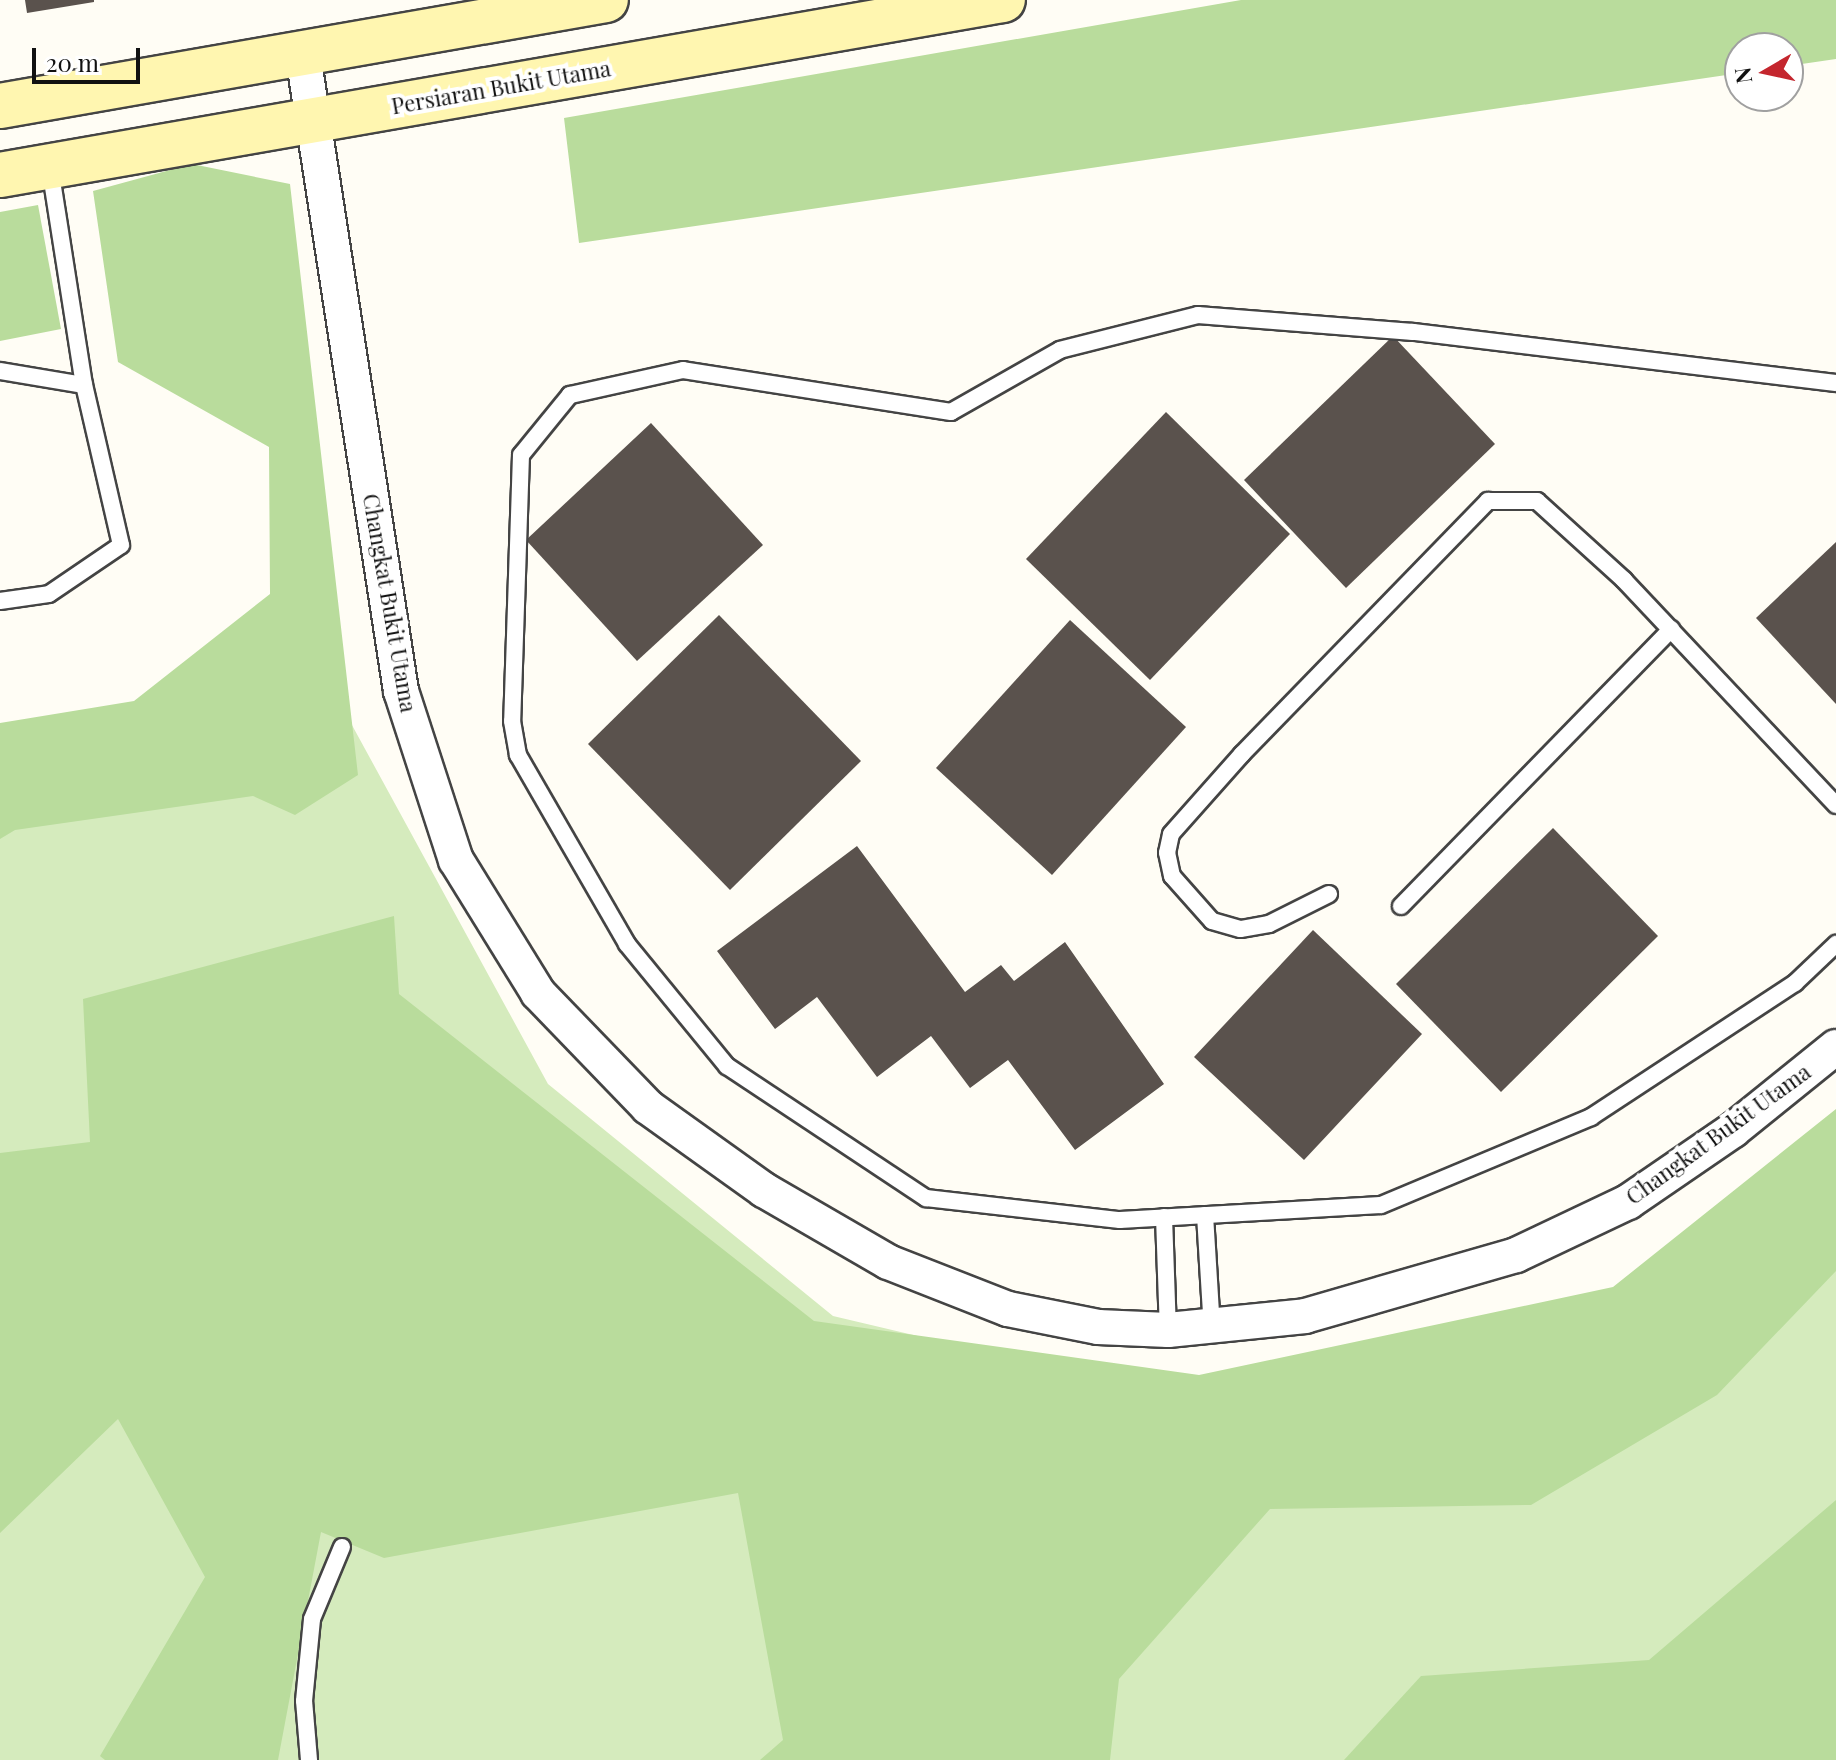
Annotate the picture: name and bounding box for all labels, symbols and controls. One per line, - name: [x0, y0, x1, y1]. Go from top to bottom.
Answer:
- scale bar: [36, 32, 144, 82]
- north arrow: [1724, 32, 1804, 112]
- text: 20 m: [46, 46, 99, 78]
- street label: Persiaran Bukit Utama: [389, 55, 613, 119]
- text: N: [1726, 65, 1758, 86]
- street label: Changkat Bukit Utama: [358, 491, 422, 715]
- street label: Changkat Bukit Utama: [1620, 1058, 1816, 1210]

